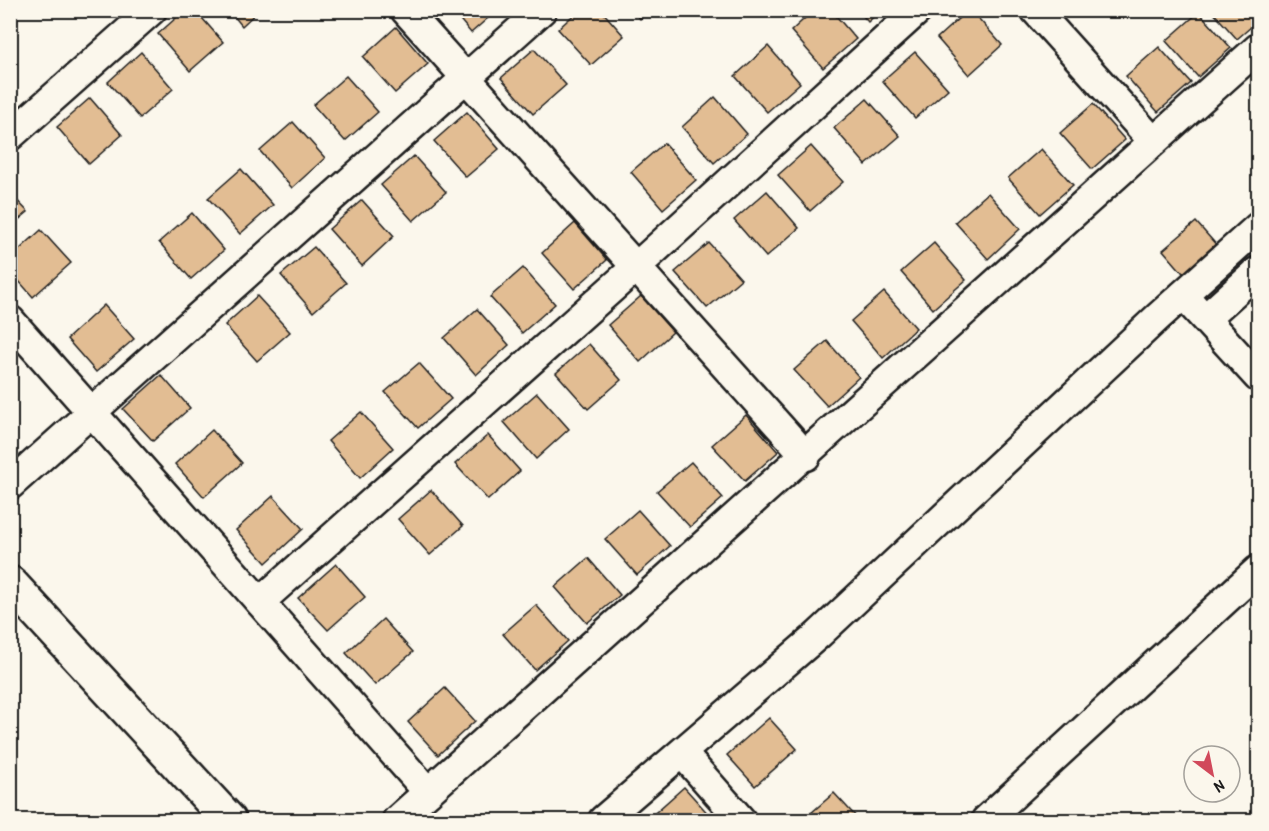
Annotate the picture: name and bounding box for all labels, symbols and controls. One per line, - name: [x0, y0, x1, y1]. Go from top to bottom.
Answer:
- north arrow: [1182, 744, 1242, 804]
- text: N: [1210, 775, 1229, 799]

